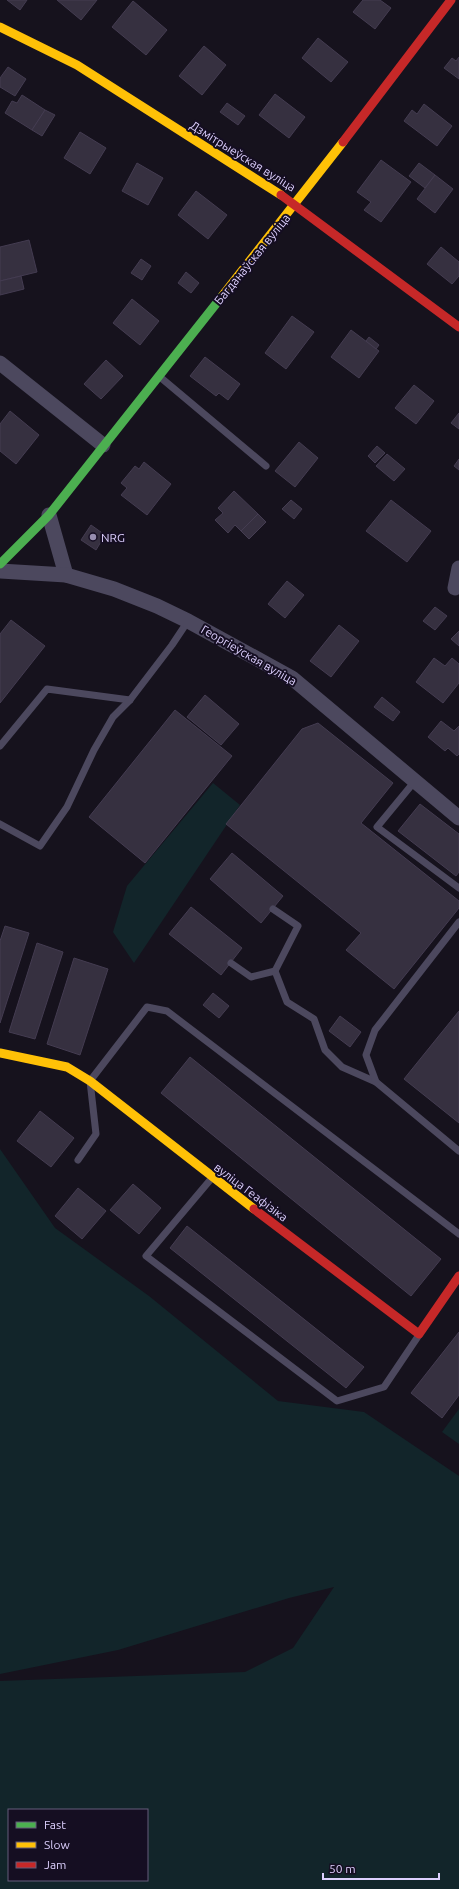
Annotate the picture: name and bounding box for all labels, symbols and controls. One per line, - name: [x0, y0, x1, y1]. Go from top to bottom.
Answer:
- street label: Дзмітрыеўская вуліца: [188, 118, 298, 194]
- street label: Багданаўская вуліца: [212, 211, 292, 307]
- place label: NRG: [101, 531, 125, 544]
- marker: NRG: [88, 532, 98, 542]
- street label: Георгіеўская вуліца: [199, 622, 299, 688]
- street label: вуліца Геафізіка: [212, 1160, 290, 1224]
- legend: [8, 1809, 148, 1881]
- text: Fast: [44, 1818, 66, 1831]
- text: Slow: [44, 1838, 70, 1851]
- scale bar: [323, 1855, 439, 1881]
- text: Jam: [44, 1858, 66, 1871]
- text: 50 m: [329, 1862, 356, 1875]

